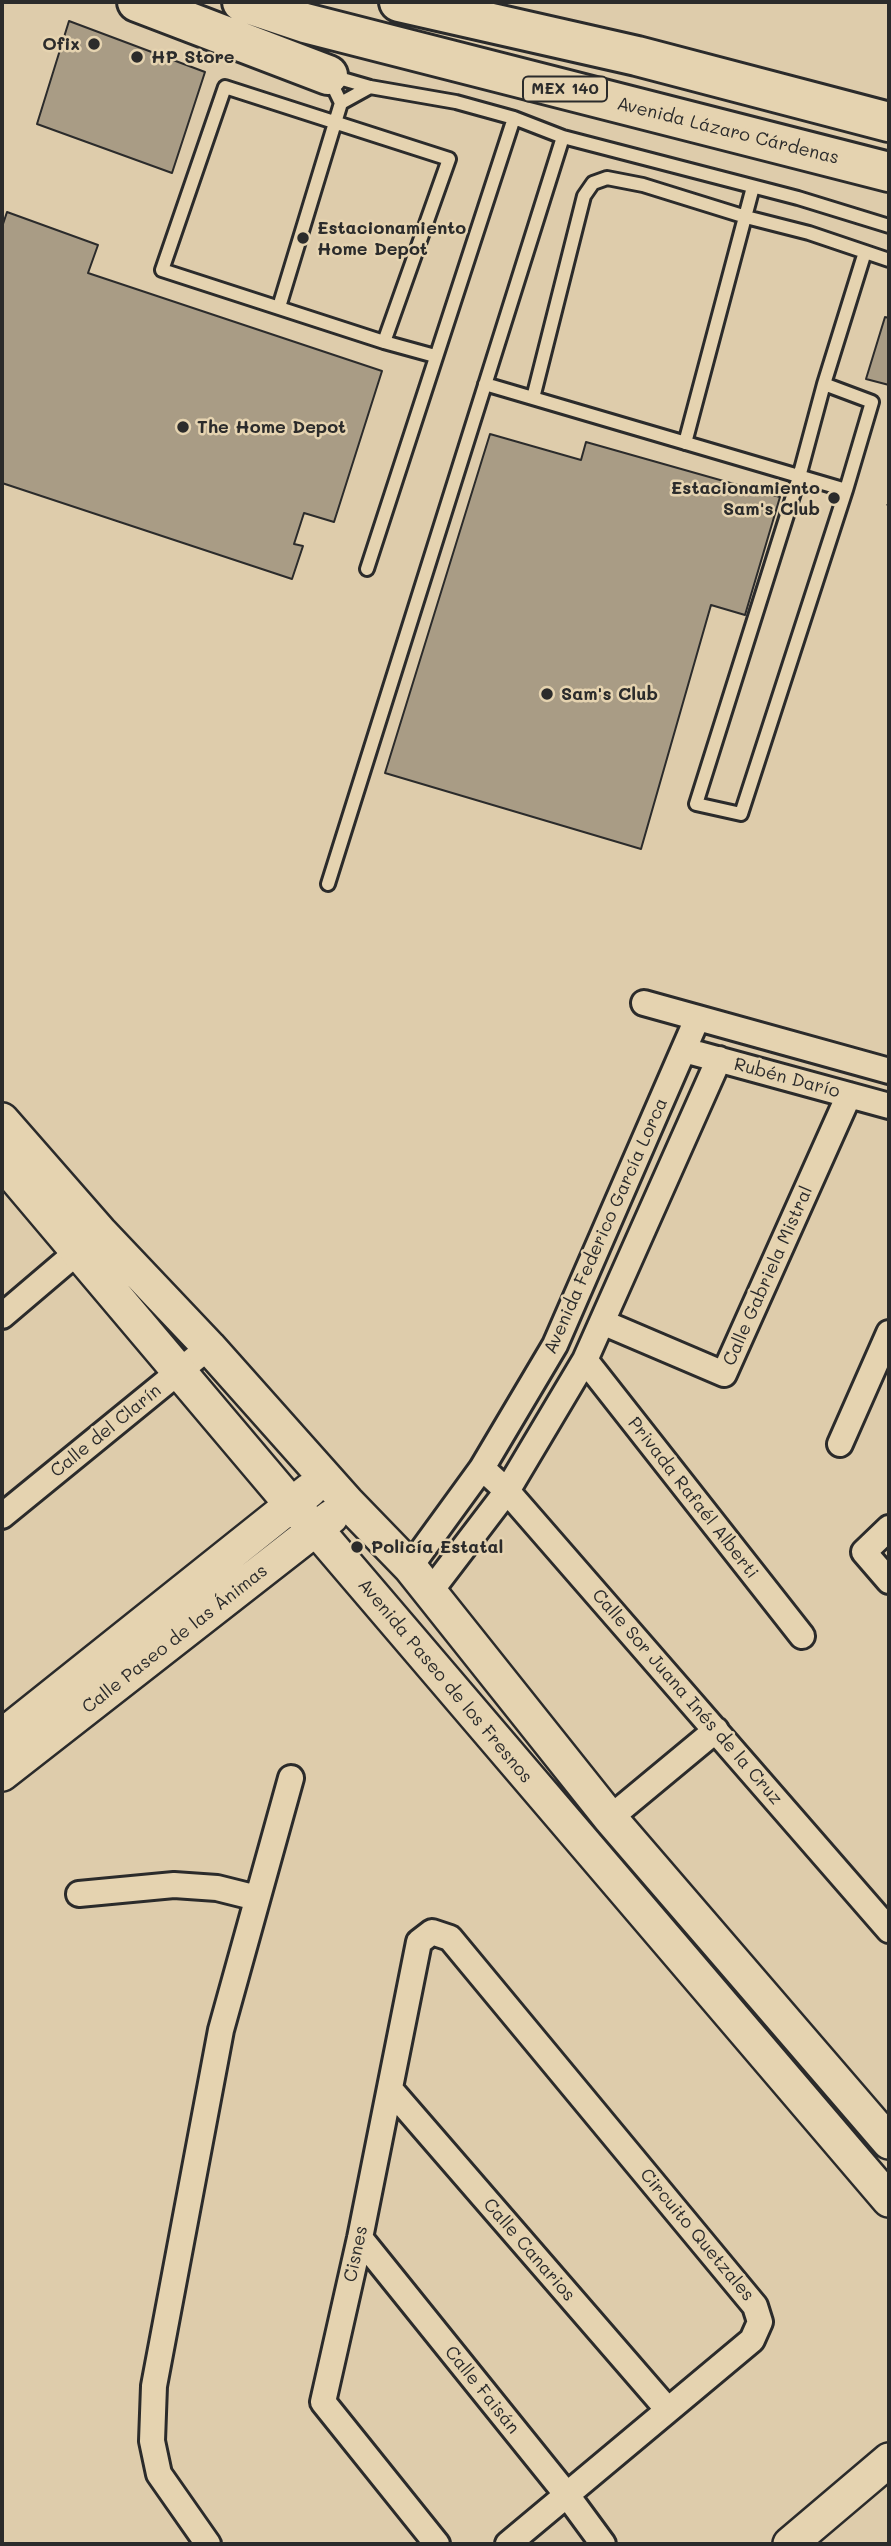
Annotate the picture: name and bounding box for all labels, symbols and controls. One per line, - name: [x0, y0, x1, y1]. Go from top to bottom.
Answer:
- place label: Ofix: [42, 33, 80, 55]
- marker: Ofix: [86, 36, 102, 52]
- place label: HP Store: [151, 46, 235, 68]
- marker: HP Store: [129, 49, 145, 65]
- road number: MEX 140: [523, 76, 607, 102]
- street label: Avenida Lázaro Cárdenas: [615, 93, 841, 169]
- place label: Estacionamiento Home Depot: [317, 217, 466, 260]
- marker: Estacionamiento Home Depot: [295, 230, 311, 246]
- place label: The Home Depot: [197, 416, 346, 438]
- marker: The Home Depot: [175, 419, 191, 435]
- place label: Estacionamiento Sam's Club: [671, 477, 820, 520]
- marker: Estacionamiento Sam's Club: [826, 490, 842, 506]
- place label: Sam's Club: [561, 683, 658, 705]
- marker: Sam's Club: [539, 686, 555, 702]
- street label: Rubén Darío: [732, 1054, 842, 1102]
- street label: Avenida Federico García Lorca: [540, 1094, 672, 1358]
- street label: Calle Gabriela Mistral: [719, 1183, 817, 1369]
- street label: Calle del Clarín: [46, 1380, 166, 1482]
- street label: Privada Rafaél Alberti: [623, 1413, 763, 1583]
- place label: Policía Estatal: [371, 1536, 503, 1558]
- marker: Policía Estatal: [349, 1539, 365, 1555]
- street label: Calle Paseo de las Ánimas: [78, 1560, 272, 1718]
- street label: Avenida Paseo de los Fresnos: [353, 1574, 537, 1788]
- street label: Calle Sor Juana Inés de la Cruz: [587, 1585, 787, 1809]
- street label: Circuito Quetzales: [635, 2164, 759, 2306]
- street label: Calle Canarios: [478, 2194, 580, 2306]
- street label: Cisnes: [340, 2224, 372, 2284]
- street label: Calle Faisán: [440, 2342, 524, 2438]

